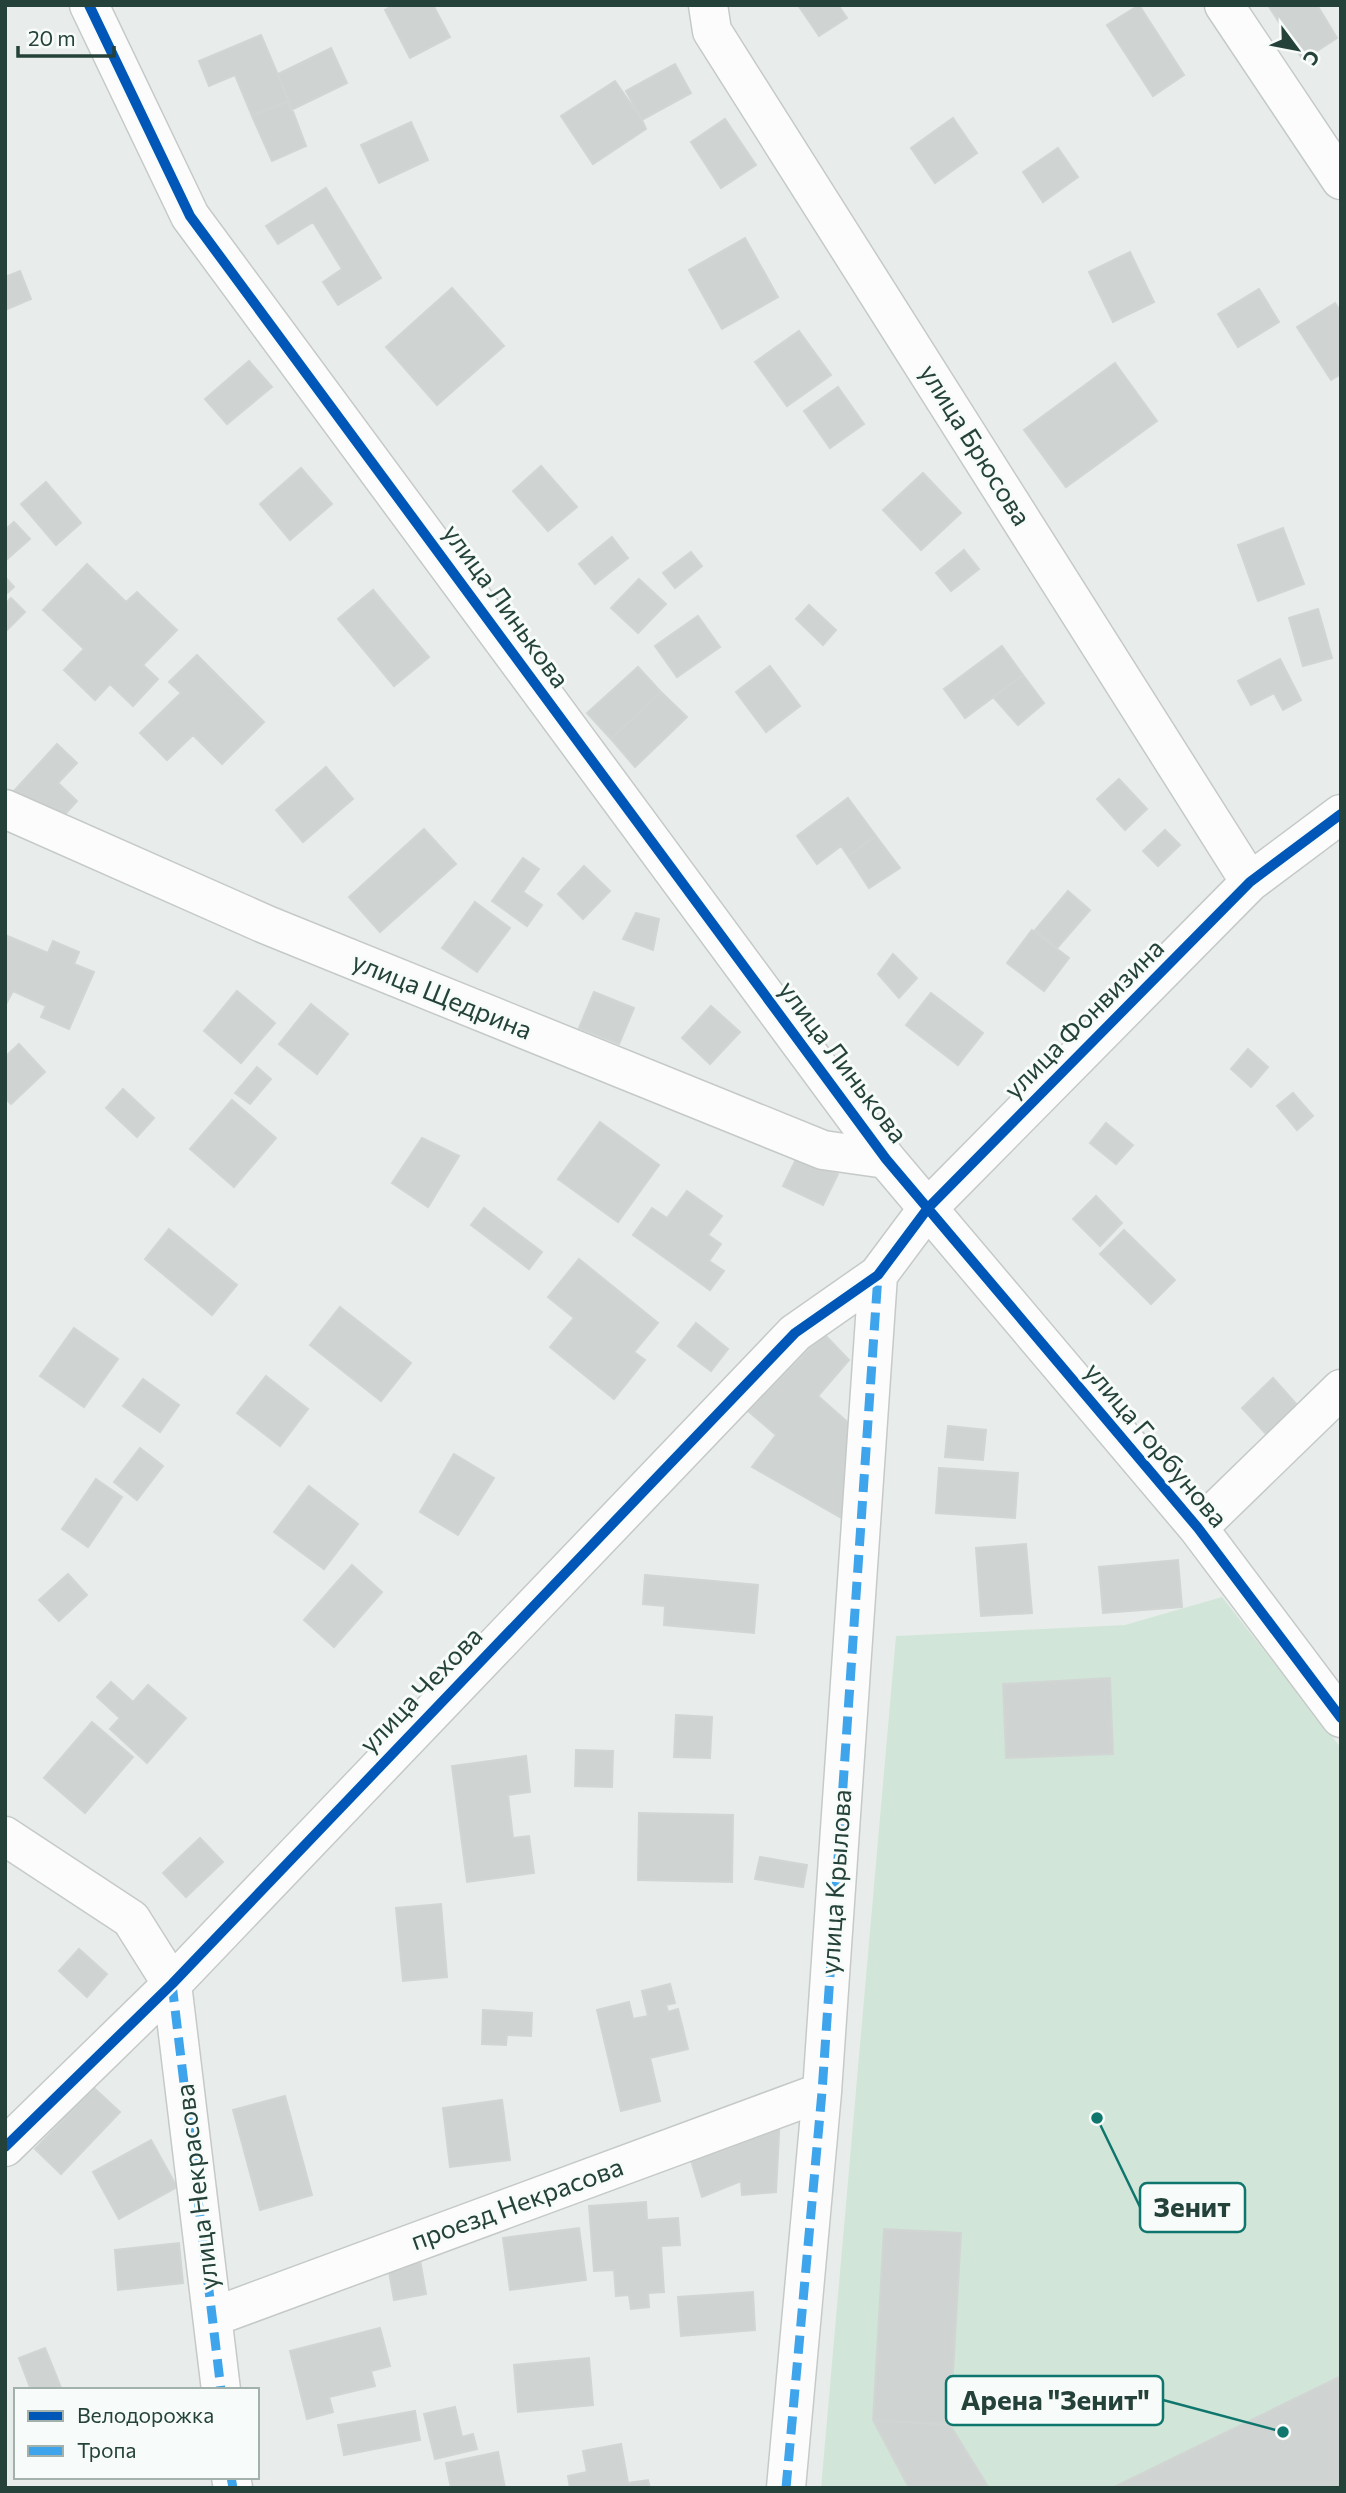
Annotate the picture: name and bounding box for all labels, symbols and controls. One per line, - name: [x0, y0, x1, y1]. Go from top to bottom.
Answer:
- scale bar: [18, 14, 114, 58]
- north arrow: [1262, 14, 1332, 84]
- text: 20 m: [28, 25, 76, 50]
- text: С: [1299, 47, 1325, 70]
- street label: улица Брюсова: [914, 358, 1038, 531]
- street label: улица Линькова: [437, 517, 577, 693]
- street label: улица Фонвизина: [997, 932, 1169, 1104]
- street label: улица Щедрина: [348, 944, 537, 1045]
- street label: улица Линькова: [773, 974, 915, 1148]
- street label: улица Горбунова: [1079, 1355, 1235, 1533]
- street label: улица Чехова: [352, 1619, 488, 1759]
- street label: улица Крылова: [813, 1788, 856, 1975]
- street label: улица Некрасова: [167, 2082, 224, 2292]
- street label: проезд Некрасова: [406, 2150, 627, 2255]
- callout: Зенит: [1140, 2183, 1245, 2232]
- text: Зенит: [1153, 2189, 1231, 2223]
- callout: Арена "Зенит": [946, 2376, 1163, 2425]
- text: Арена "Зенит": [960, 2382, 1150, 2416]
- legend: [14, 2388, 259, 2479]
- text: Велодорожка: [77, 2402, 214, 2427]
- text: Тропа: [77, 2437, 136, 2462]

